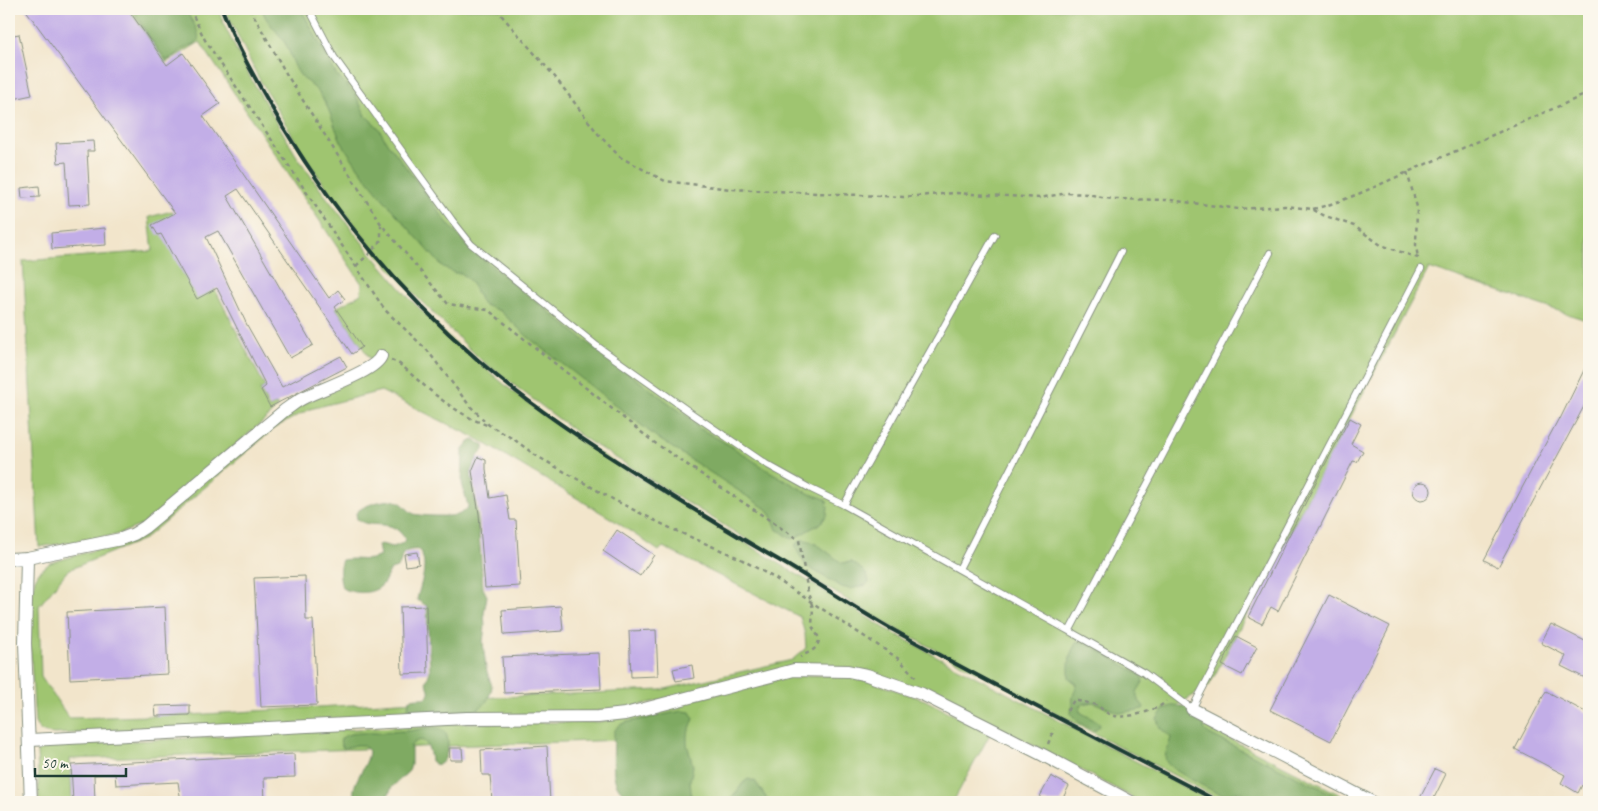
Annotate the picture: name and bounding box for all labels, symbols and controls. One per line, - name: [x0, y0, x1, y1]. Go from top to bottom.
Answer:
- scale bar: [35, 746, 126, 778]
- text: 50 m: [42, 754, 69, 773]

